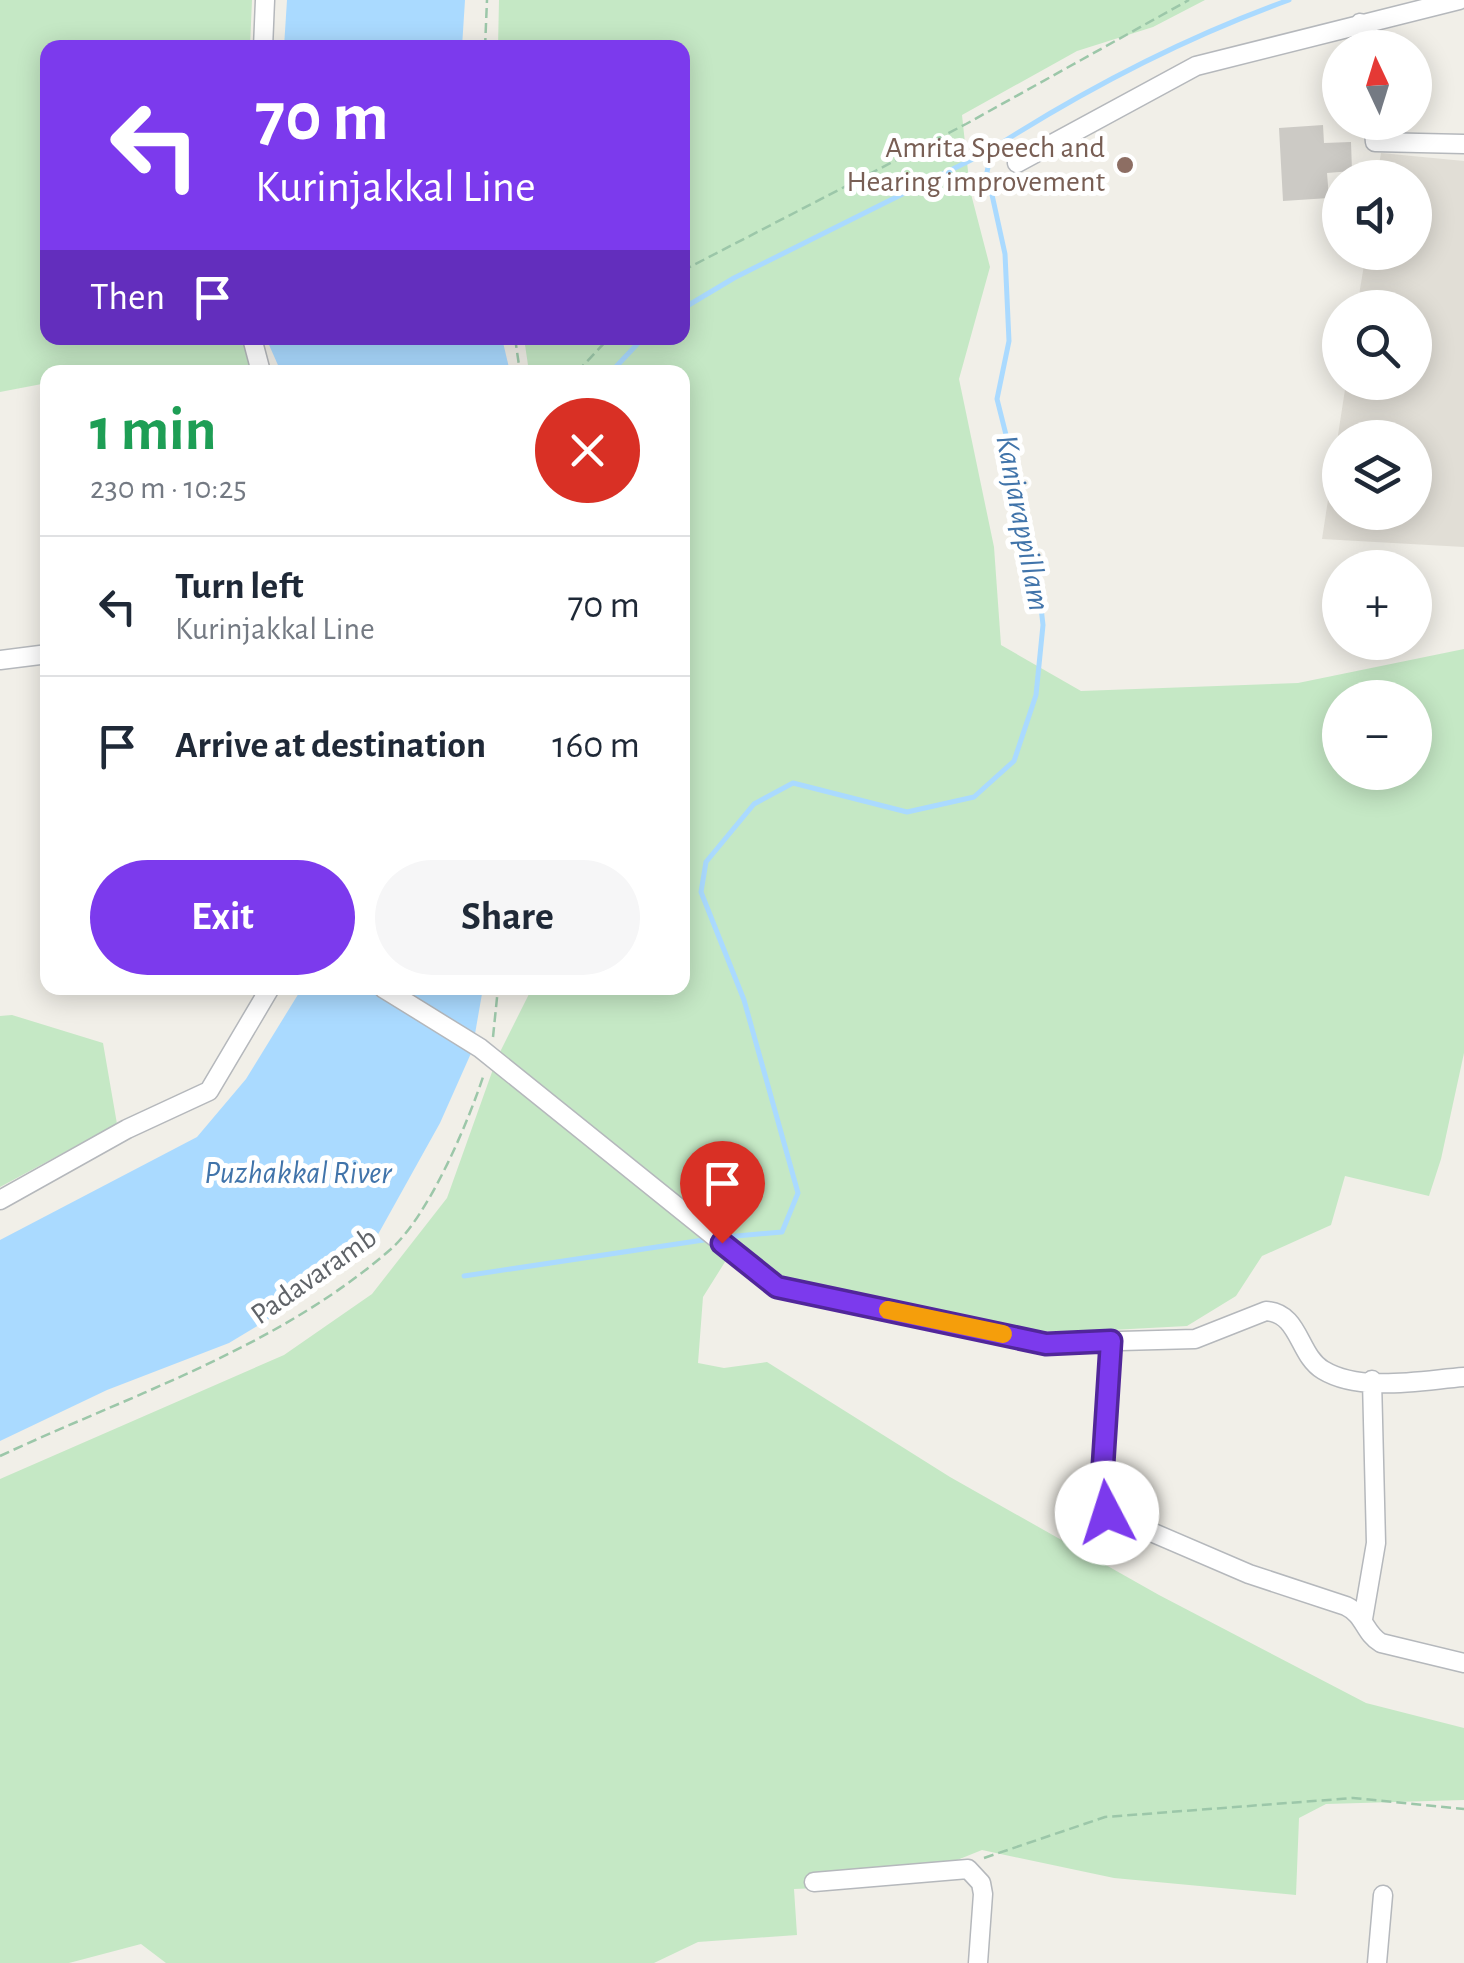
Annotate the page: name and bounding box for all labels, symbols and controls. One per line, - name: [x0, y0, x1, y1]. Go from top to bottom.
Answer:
- north arrow: [1322, 30, 1432, 140]
- map controls: [1322, 30, 1432, 790]
- icon: left: [90, 80, 220, 210]
- text: 70 m: [255, 83, 389, 153]
- place label: Amrita Speech and Hearing improvement: [847, 133, 1105, 197]
- marker: Amrita Speech and Hearing improvement: [1114, 154, 1136, 176]
- button: sound: [1322, 160, 1432, 270]
- text: Kurinjakkal Line: [255, 165, 536, 210]
- icon: arrive: [185, 270, 240, 325]
- text: Then: [90, 279, 165, 317]
- button: search: [1322, 290, 1432, 400]
- button: close: [535, 398, 640, 503]
- text: 1 min: [90, 401, 216, 461]
- button: layers: [1322, 420, 1432, 530]
- water label: Kanjarappillam: [989, 432, 1056, 614]
- text: 230 m · 10:25: [90, 472, 247, 504]
- button: +: [1322, 550, 1432, 660]
- text: Turn left: [175, 568, 303, 606]
- icon: left: [90, 579, 145, 634]
- text: 70 m: [567, 587, 640, 625]
- text: Kurinjakkal Line: [175, 613, 375, 645]
- button: −: [1322, 680, 1432, 790]
- icon: arrive: [90, 719, 145, 774]
- text: Arrive at destination: [175, 727, 486, 765]
- text: 160 m: [552, 727, 640, 765]
- button: Exit: [90, 860, 355, 975]
- button: Share: [375, 860, 640, 975]
- pin: [680, 1141, 765, 1244]
- icon: arrive: [695, 1156, 750, 1211]
- water label: Puzhakkal River: [204, 1157, 393, 1189]
- street label: Padavaramb: [246, 1222, 382, 1330]
- position arrow: [1055, 1461, 1159, 1565]

